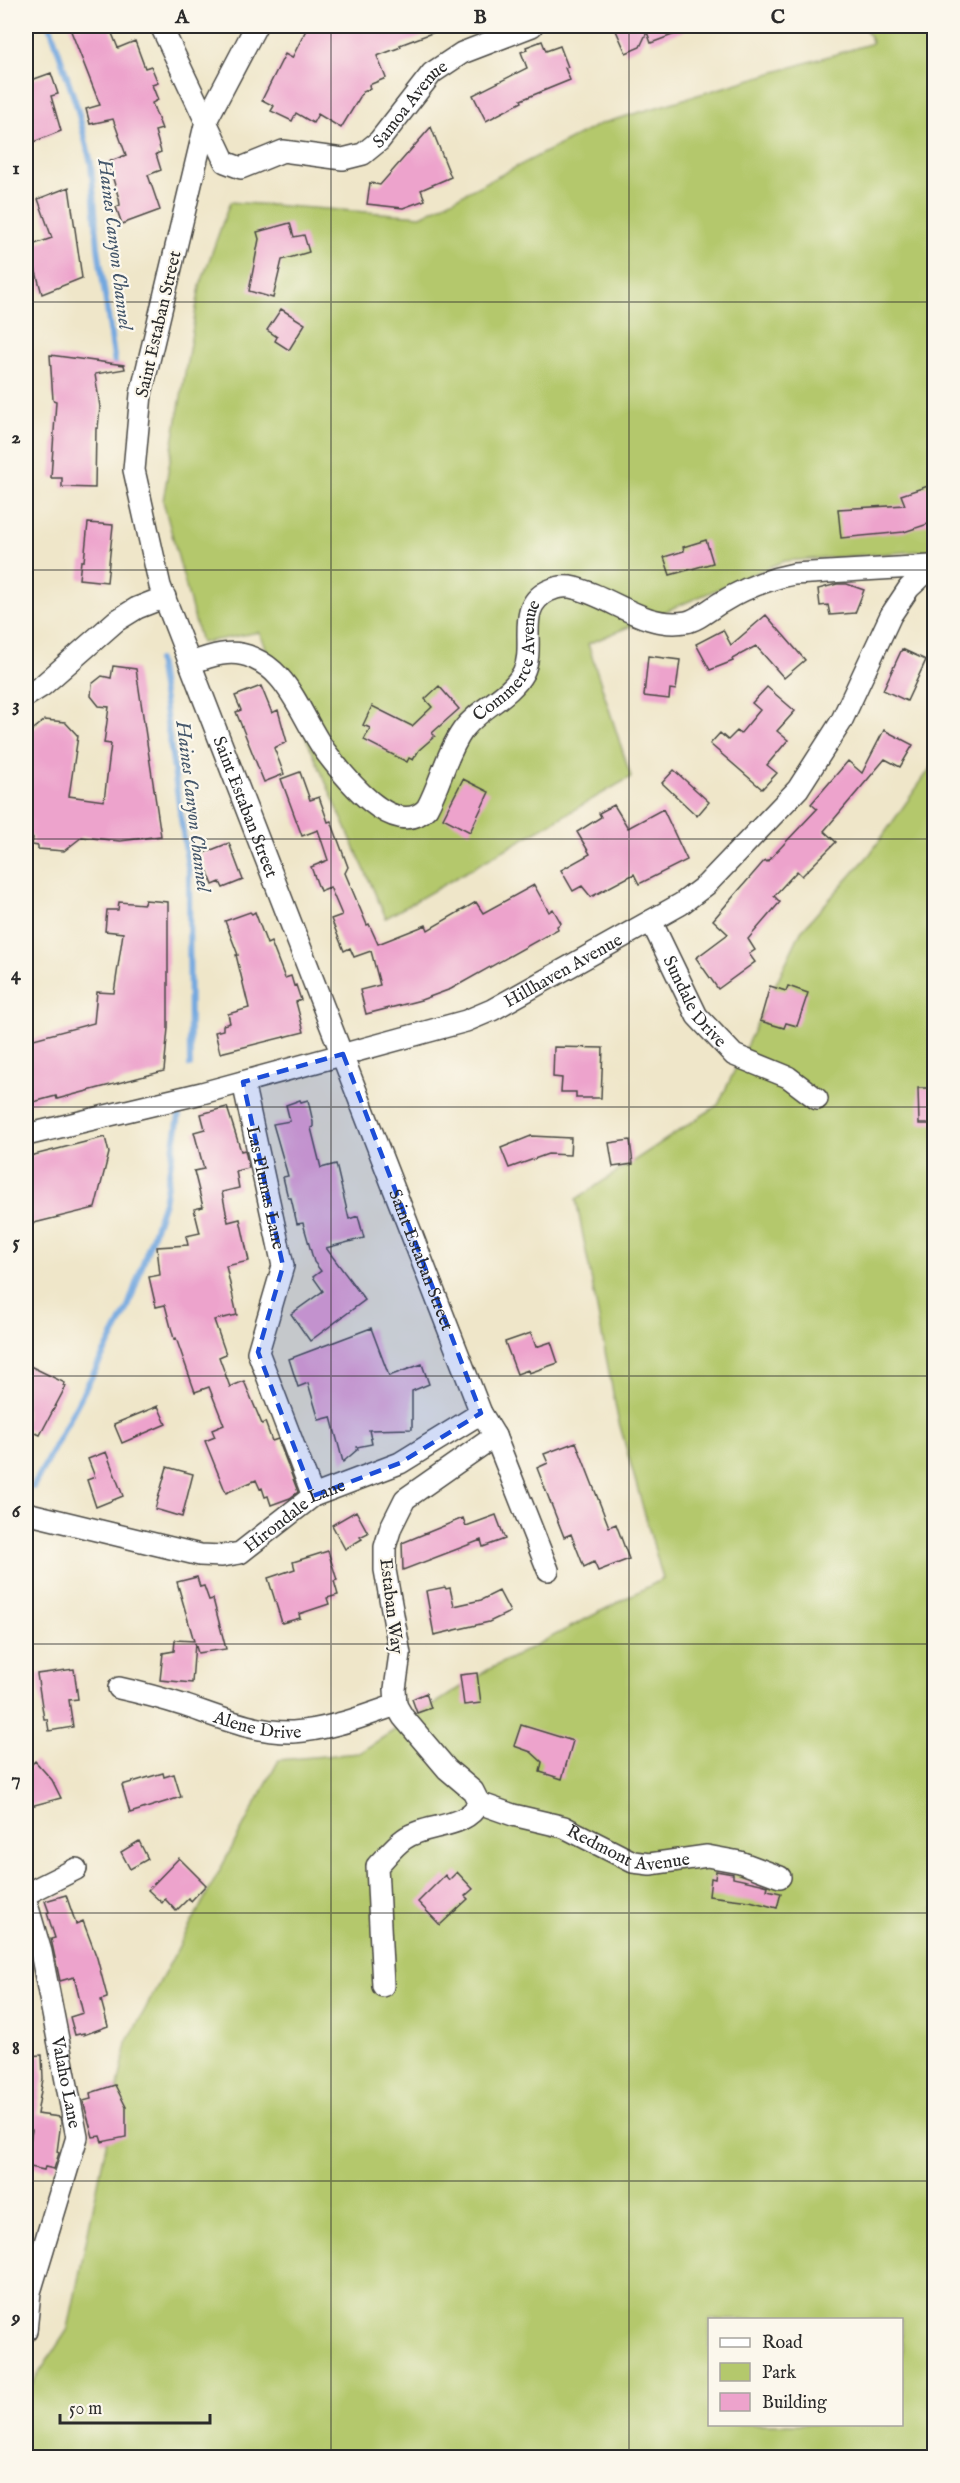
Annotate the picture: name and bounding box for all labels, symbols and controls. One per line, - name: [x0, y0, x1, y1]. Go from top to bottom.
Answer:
- text: A: [174, 5, 190, 30]
- text: B: [473, 5, 487, 30]
- text: C: [771, 5, 785, 30]
- street label: Samoa Avenue: [369, 56, 453, 154]
- text: 1: [12, 156, 20, 181]
- water label: Haines Canyon Channel: [92, 156, 138, 333]
- street label: Saint Estaban Street: [131, 249, 188, 400]
- text: 2: [11, 425, 21, 450]
- street label: Commerce Avenue: [468, 596, 547, 727]
- text: 3: [12, 693, 20, 718]
- water label: Haines Canyon Channel: [170, 718, 216, 895]
- street label: Saint Estaban Street: [206, 733, 282, 881]
- street label: Hillhaven Avenue: [500, 929, 627, 1014]
- street label: Sundale Drive: [657, 952, 731, 1053]
- text: 4: [11, 962, 22, 987]
- street label: Las Plumas Lane: [240, 1124, 289, 1252]
- street label: Saint Estaban Street: [382, 1186, 458, 1334]
- text: 5: [12, 1230, 20, 1255]
- street label: Hirondale Lane: [240, 1475, 349, 1559]
- text: 6: [12, 1499, 22, 1524]
- street label: Estaban Way: [373, 1557, 408, 1655]
- street label: Alene Drive: [209, 1706, 302, 1745]
- text: 7: [11, 1767, 21, 1792]
- street label: Redmont Avenue: [562, 1820, 691, 1877]
- street label: Valaho Lane: [45, 2034, 85, 2130]
- text: 8: [12, 2036, 20, 2061]
- text: 9: [11, 2305, 21, 2330]
- legend: [708, 2318, 903, 2426]
- text: Road: [762, 2332, 803, 2355]
- text: Park: [762, 2362, 797, 2385]
- scale bar: [60, 2387, 210, 2425]
- text: Building: [762, 2392, 827, 2415]
- text: 50 m: [69, 2398, 102, 2421]

